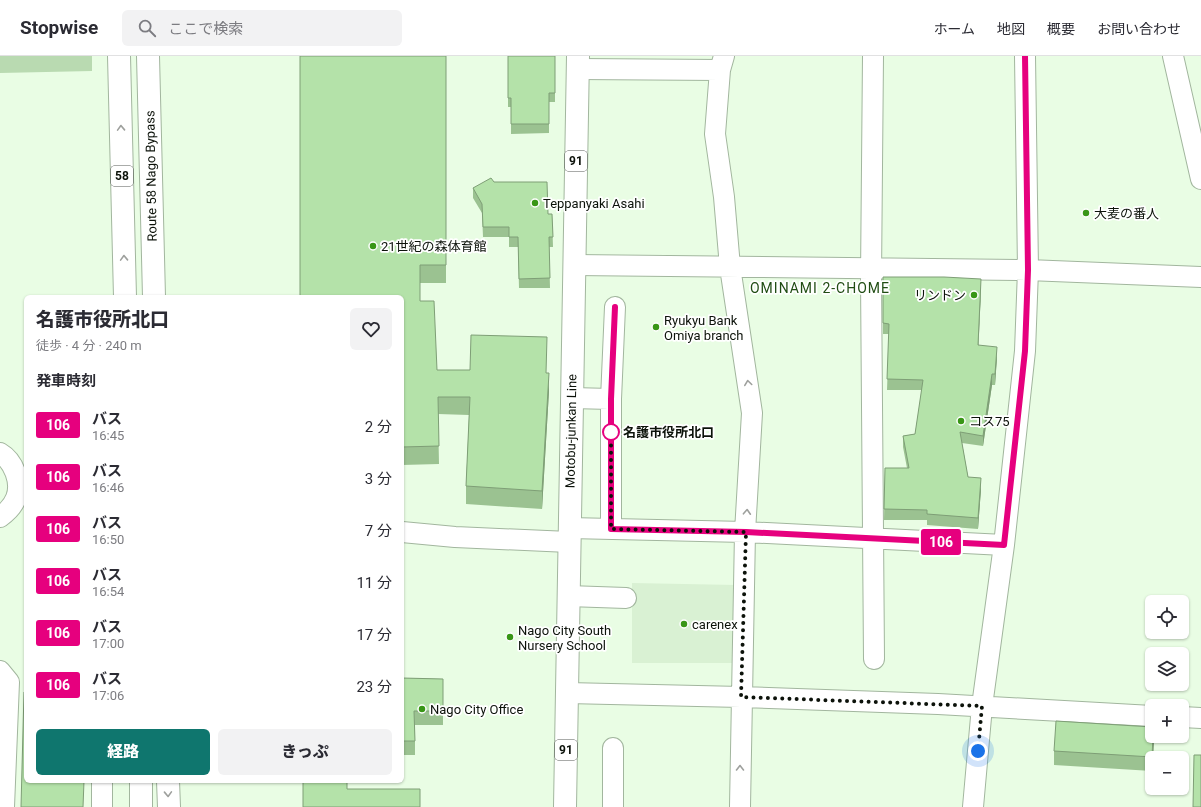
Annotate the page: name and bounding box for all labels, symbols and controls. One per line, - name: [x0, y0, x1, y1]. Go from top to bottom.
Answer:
- search box: [122, 10, 402, 46]
- text: Stopwise: [20, 16, 98, 39]
- icon: search: [136, 17, 158, 39]
- text: ここで検索: [168, 20, 243, 38]
- text: ホーム: [933, 21, 975, 37]
- text: 地図: [997, 21, 1025, 37]
- text: 概要: [1047, 21, 1075, 37]
- text: お問い合わせ: [1097, 21, 1181, 37]
- street label: Route 58 Nago Bypass: [142, 110, 160, 242]
- one-way arrow: [117, 125, 125, 131]
- road number: 91: [565, 151, 587, 171]
- road number: 58: [111, 166, 133, 186]
- place label: Teppanyaki Asahi: [543, 196, 645, 211]
- marker: Teppanyaki Asahi: [530, 198, 540, 208]
- place label: 大麦の番人: [1094, 206, 1159, 221]
- marker: 大麦の番人: [1081, 208, 1091, 218]
- place label: 21世紀の森体育館: [381, 239, 487, 254]
- marker: 21世紀の森体育館: [368, 241, 378, 251]
- one-way arrow: [120, 255, 129, 261]
- district label: OMINAMI 2-CHOME: [750, 280, 890, 296]
- place label: リンドン: [914, 288, 966, 303]
- marker: リンドン: [969, 290, 979, 300]
- text: 名護市役所北口: [36, 308, 169, 331]
- button: heart: [350, 308, 392, 350]
- place label: Ryukyu Bank Omiya branch: [664, 313, 744, 343]
- marker: Ryukyu Bank Omiya branch: [651, 322, 661, 332]
- text: 徒歩 · 4 分 · 240 m: [36, 338, 142, 353]
- text: 発車時刻: [36, 372, 96, 390]
- street label: Motobu-junkan Line: [563, 374, 579, 488]
- one-way arrow: [744, 380, 753, 386]
- text: バス: [92, 410, 122, 428]
- place label: コス75: [969, 414, 1010, 429]
- marker: コス75: [956, 416, 966, 426]
- text: 106: [46, 417, 70, 433]
- text: 2 分: [365, 418, 392, 436]
- marker: 名護市役所北口: [602, 423, 620, 441]
- place label: 名護市役所北口: [623, 425, 714, 440]
- text: 16:45: [92, 428, 124, 443]
- text: バス: [92, 462, 122, 480]
- text: 106: [46, 469, 70, 485]
- text: 3 分: [365, 470, 392, 488]
- text: 16:46: [92, 480, 124, 495]
- one-way arrow: [742, 509, 751, 515]
- text: バス: [92, 514, 122, 532]
- text: 106: [46, 521, 70, 537]
- text: 7 分: [365, 522, 392, 540]
- line badge: 106: [918, 529, 964, 555]
- text: 16:50: [92, 532, 124, 547]
- text: 106: [929, 534, 953, 550]
- text: バス: [92, 566, 122, 584]
- text: 106: [46, 573, 70, 589]
- text: 11 分: [356, 574, 392, 592]
- text: 16:54: [92, 584, 124, 599]
- map controls: [1145, 595, 1189, 795]
- button: locate: [1145, 595, 1189, 639]
- place label: carenex: [692, 617, 738, 632]
- text: バス: [92, 618, 122, 636]
- marker: carenex: [679, 619, 689, 629]
- place label: Nago City South Nursery School: [518, 623, 611, 653]
- text: 106: [46, 625, 70, 641]
- text: 17 分: [356, 626, 392, 644]
- marker: Nago City South Nursery School: [505, 632, 515, 642]
- text: 17:00: [92, 636, 124, 651]
- button: layers: [1145, 647, 1189, 691]
- text: バス: [92, 670, 122, 688]
- text: 106: [46, 677, 70, 693]
- text: 23 分: [356, 678, 392, 696]
- text: 17:06: [92, 688, 124, 703]
- button: +: [1145, 699, 1189, 743]
- place label: Nago City Office: [430, 702, 523, 717]
- marker: Nago City Office: [417, 704, 427, 714]
- button: 経路: [36, 729, 210, 775]
- button: きっぷ: [218, 729, 392, 775]
- road number: 91: [555, 740, 577, 760]
- your location: [968, 741, 988, 761]
- button: −: [1145, 751, 1189, 795]
- one-way arrow: [736, 765, 744, 771]
- one-way arrow: [164, 791, 173, 797]

